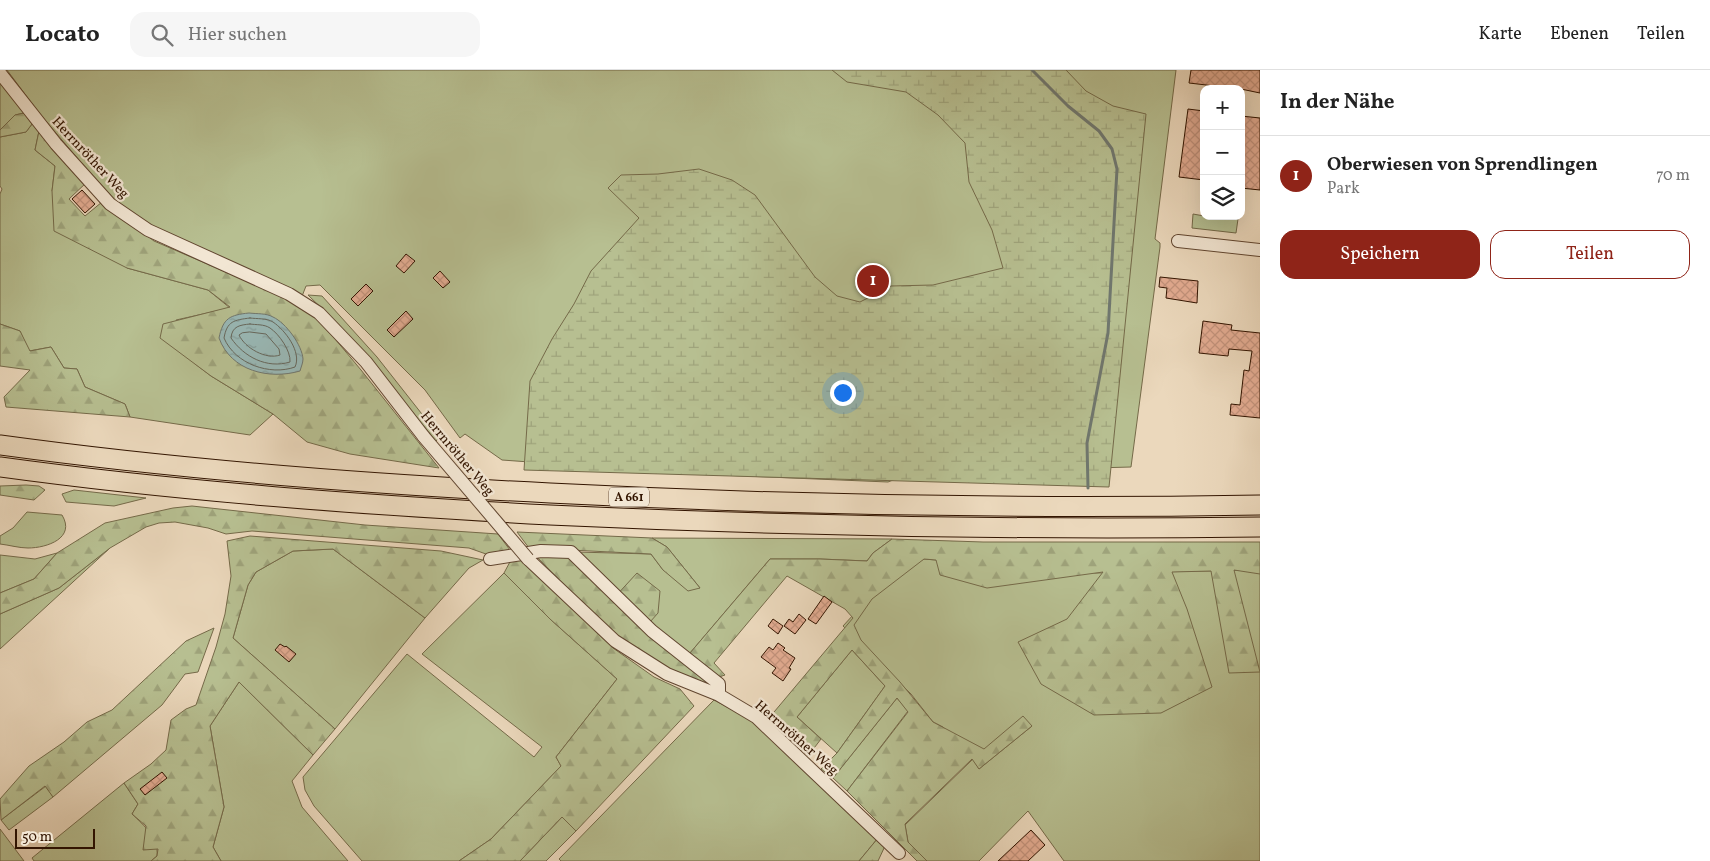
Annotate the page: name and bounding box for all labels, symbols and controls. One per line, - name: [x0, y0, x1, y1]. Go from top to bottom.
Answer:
- search box: [130, 12, 480, 57]
- text: Locato: [25, 18, 100, 52]
- icon: search: [148, 21, 176, 49]
- text: Hier suchen: [188, 22, 287, 48]
- text: Karte: [1478, 22, 1522, 47]
- text: Ebenen: [1550, 22, 1609, 47]
- text: Teilen: [1637, 22, 1685, 47]
- map controls: [1200, 85, 1245, 220]
- button: +: [1200, 85, 1245, 130]
- text: In der Nähe: [1280, 88, 1395, 117]
- street label: Herrnröther Weg: [47, 113, 133, 203]
- button: −: [1200, 130, 1245, 175]
- text: Oberwiesen von Sprendlingen: [1327, 152, 1598, 178]
- text: 1: [1293, 165, 1299, 187]
- text: 70 m: [1656, 165, 1690, 187]
- button: layers: [1200, 175, 1245, 220]
- text: Park: [1327, 178, 1360, 200]
- button: Speichern: [1280, 230, 1480, 279]
- button: Teilen: [1490, 230, 1690, 279]
- pin: 1: [857, 262, 889, 300]
- your location: [830, 380, 856, 406]
- street label: Herrnröther Weg: [416, 407, 498, 500]
- road number: A 661: [609, 488, 649, 507]
- street label: Herrnröther Weg: [750, 696, 842, 780]
- scale bar: [15, 826, 95, 849]
- text: 50 m: [22, 828, 52, 847]

